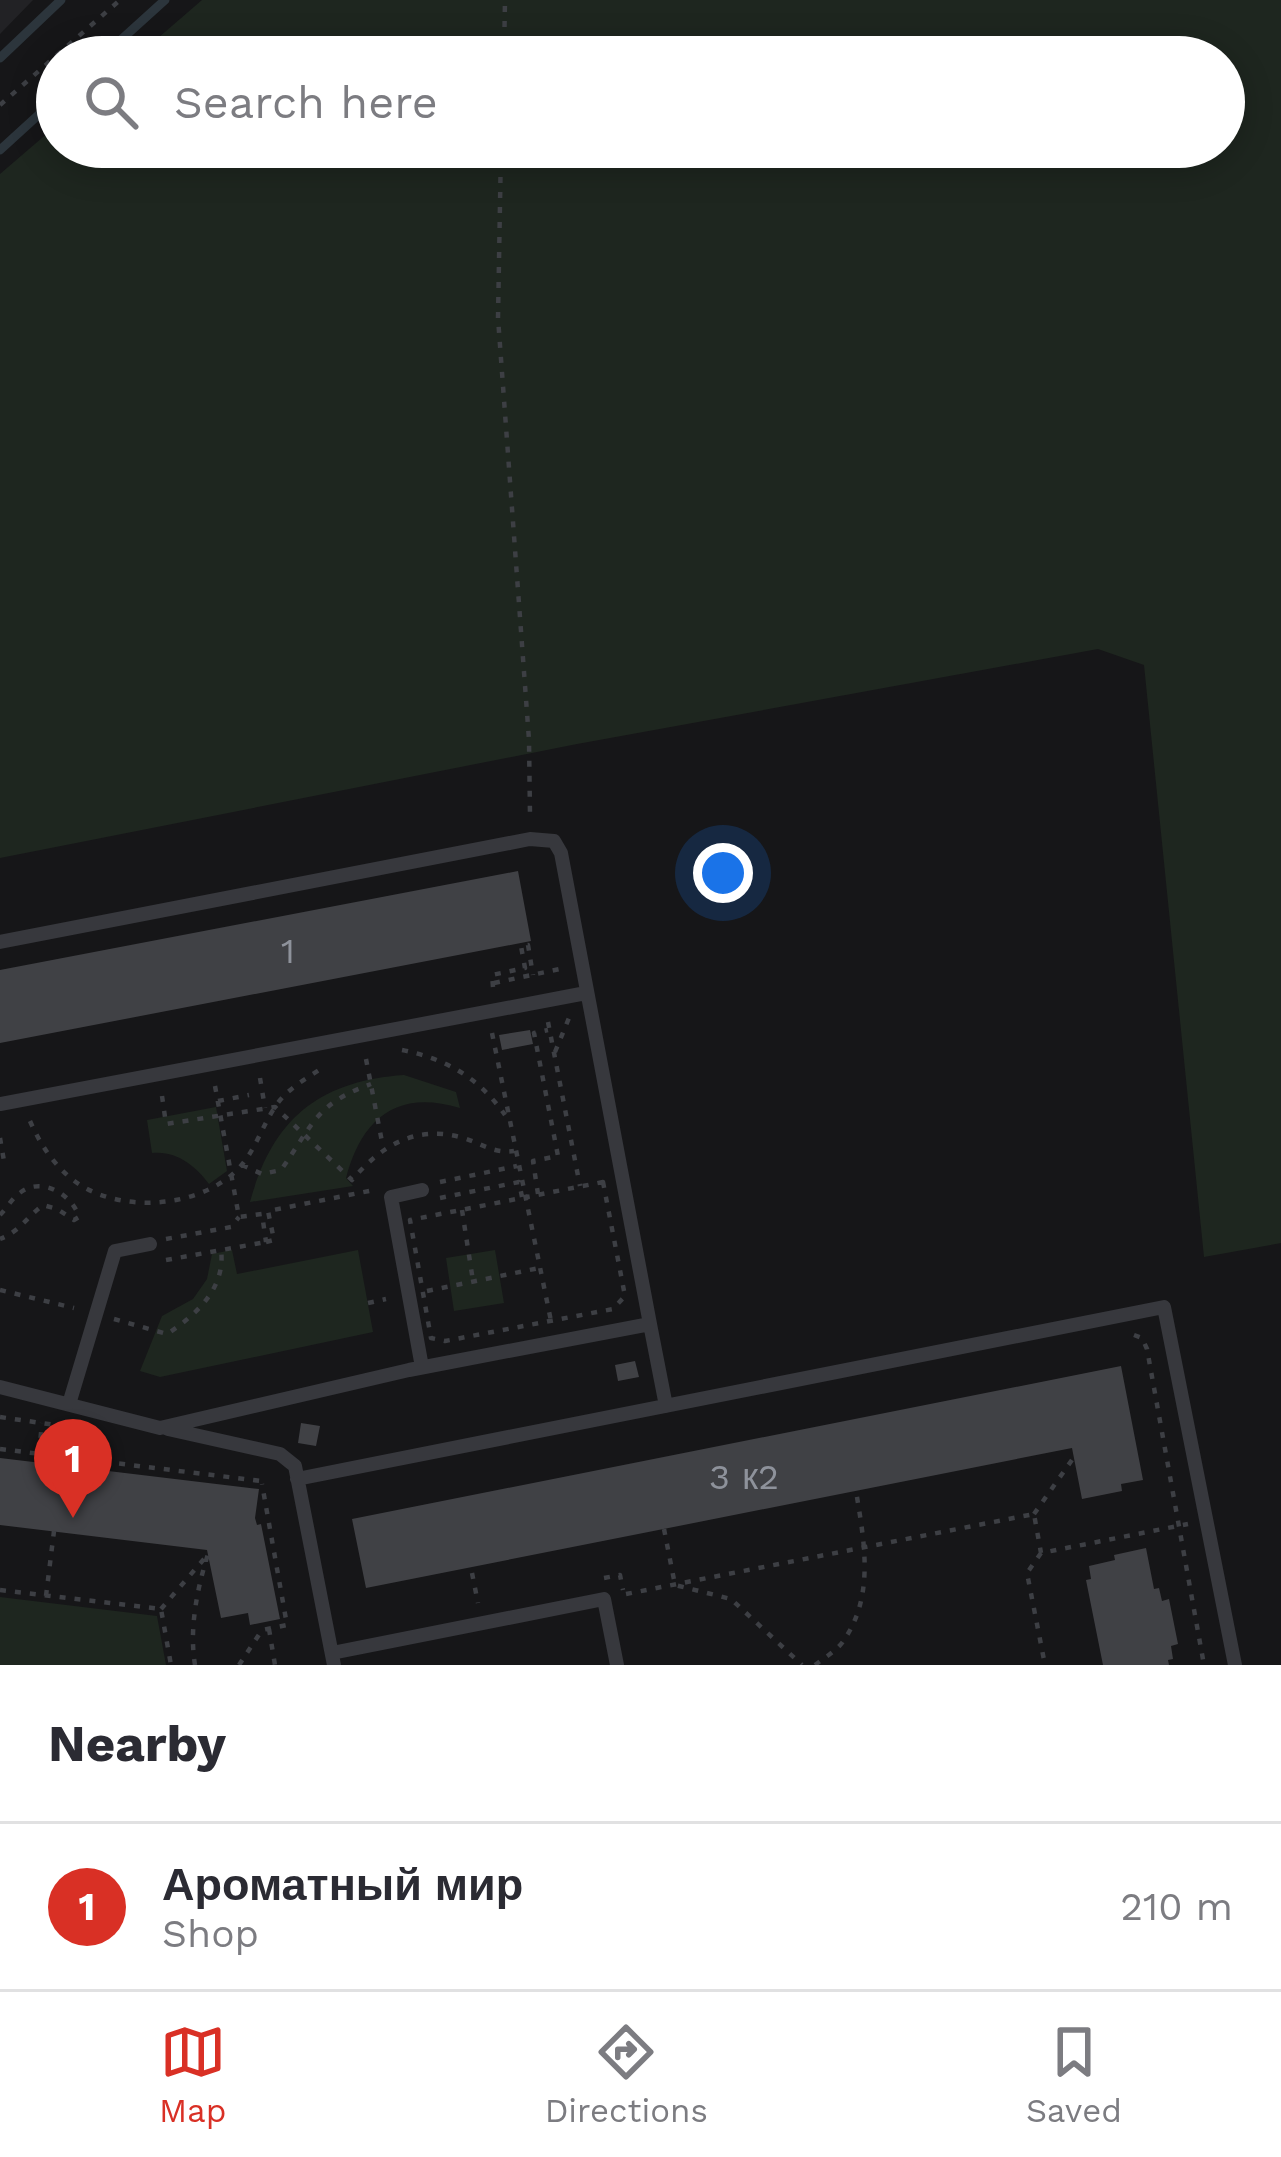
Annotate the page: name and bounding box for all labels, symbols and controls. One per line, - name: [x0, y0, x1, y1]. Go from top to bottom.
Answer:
- search box: [36, 36, 1245, 168]
- icon: search: [78, 69, 144, 135]
- text: Search here: [174, 76, 438, 129]
- your location: [693, 843, 753, 903]
- house number: 1: [281, 930, 295, 972]
- pin: 1: [34, 1419, 112, 1518]
- house number: 3 к2: [709, 1456, 779, 1498]
- text: Nearby: [48, 1714, 226, 1773]
- text: Ароматный мир: [162, 1858, 523, 1911]
- text: 1: [79, 1884, 95, 1929]
- text: 210 m: [1120, 1884, 1233, 1929]
- text: Shop: [162, 1911, 259, 1956]
- tab: Map: [159, 2019, 226, 2130]
- tab: Directions: [545, 2019, 708, 2130]
- tab: Saved: [1026, 2019, 1122, 2130]

